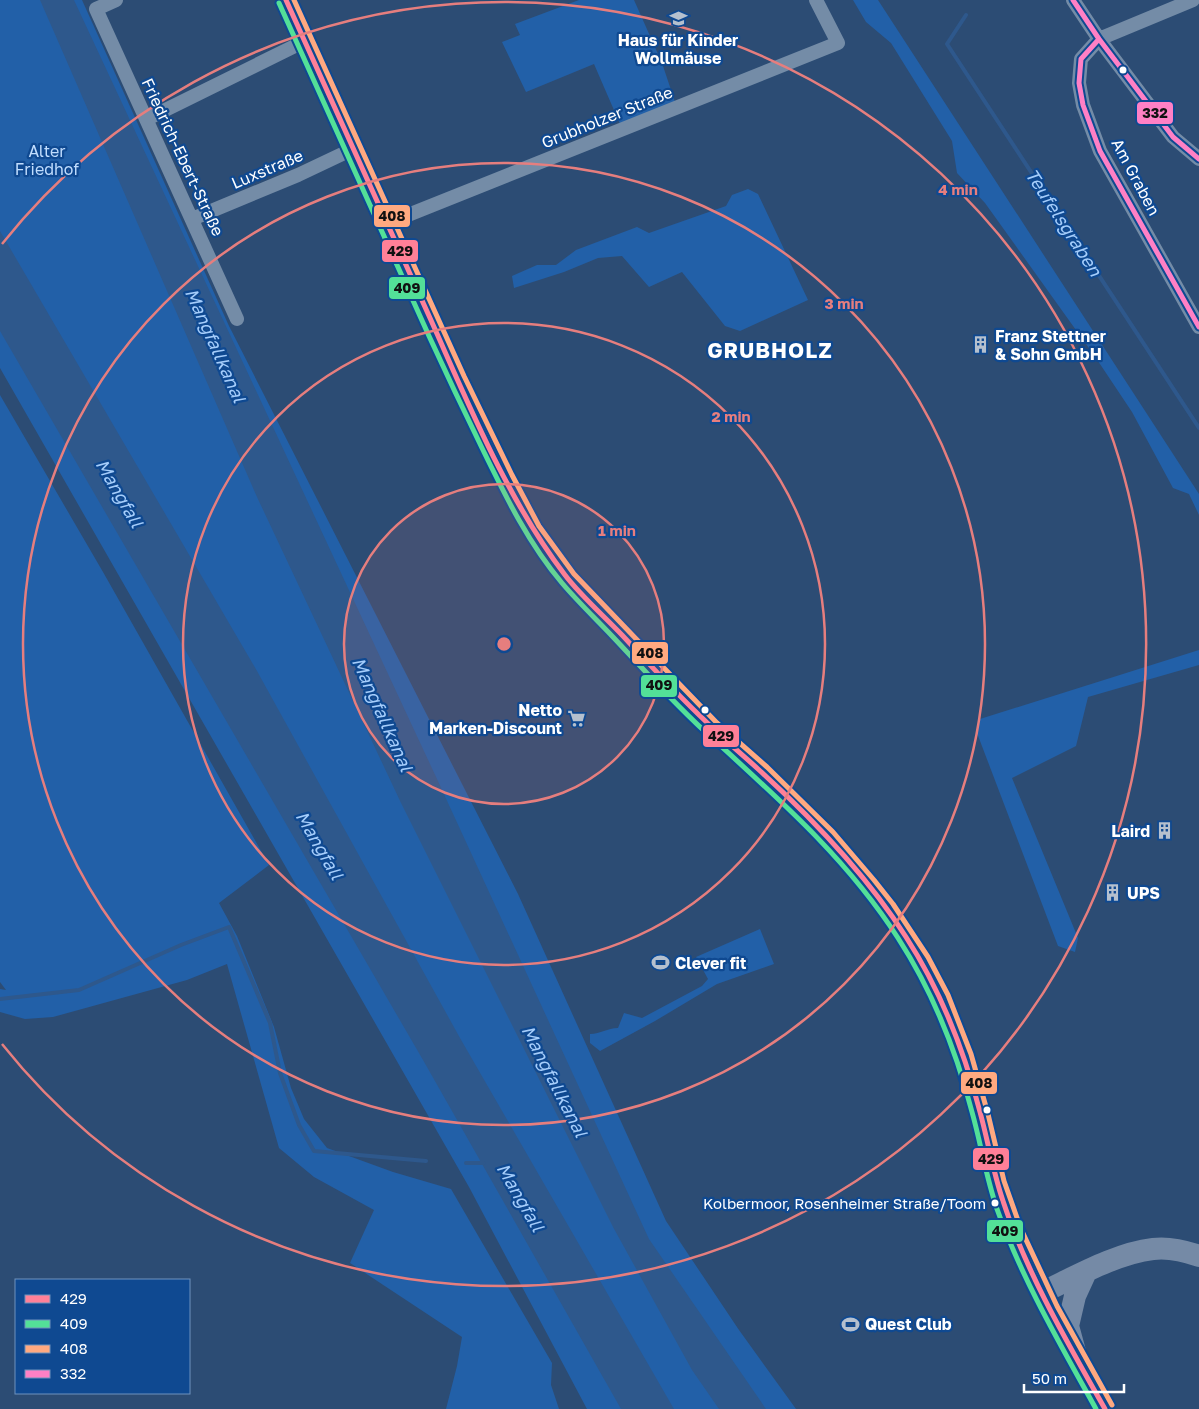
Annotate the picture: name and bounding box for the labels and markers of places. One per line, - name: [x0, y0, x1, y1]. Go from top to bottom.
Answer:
- school or university icon: Haus für Kinder Wollmäuse: [668, 9, 688, 29]
- place label: Haus für Kinder Wollmäuse: [618, 30, 738, 68]
- unlabelled marker: [1118, 65, 1128, 75]
- place label: Franz Stettner & Sohn GmbH: [995, 326, 1106, 364]
- building icon: Franz Stettner & Sohn GmbH: [971, 335, 991, 355]
- centre of rings: [495, 635, 513, 653]
- place label: Netto Marken-Discount: [429, 700, 562, 738]
- unlabelled marker: [700, 705, 710, 715]
- supermarket icon: Netto Marken-Discount: [566, 709, 586, 729]
- place label: Laird: [1111, 821, 1150, 841]
- building icon: Laird: [1154, 821, 1174, 841]
- building icon: UPS: [1103, 883, 1123, 903]
- place label: UPS: [1127, 883, 1160, 903]
- sports icon: Clever fit: [651, 953, 671, 973]
- place label: Clever fit: [675, 953, 746, 973]
- unlabelled marker: [982, 1105, 992, 1115]
- place label: Kolbermoor, Rosenheimer Straße/Toom: [703, 1194, 986, 1212]
- marker: Kolbermoor, Rosenheimer Straße/Toom: [990, 1198, 1000, 1208]
- sports icon: Quest Club: [841, 1314, 861, 1334]
- place label: Quest Club: [865, 1314, 952, 1334]

